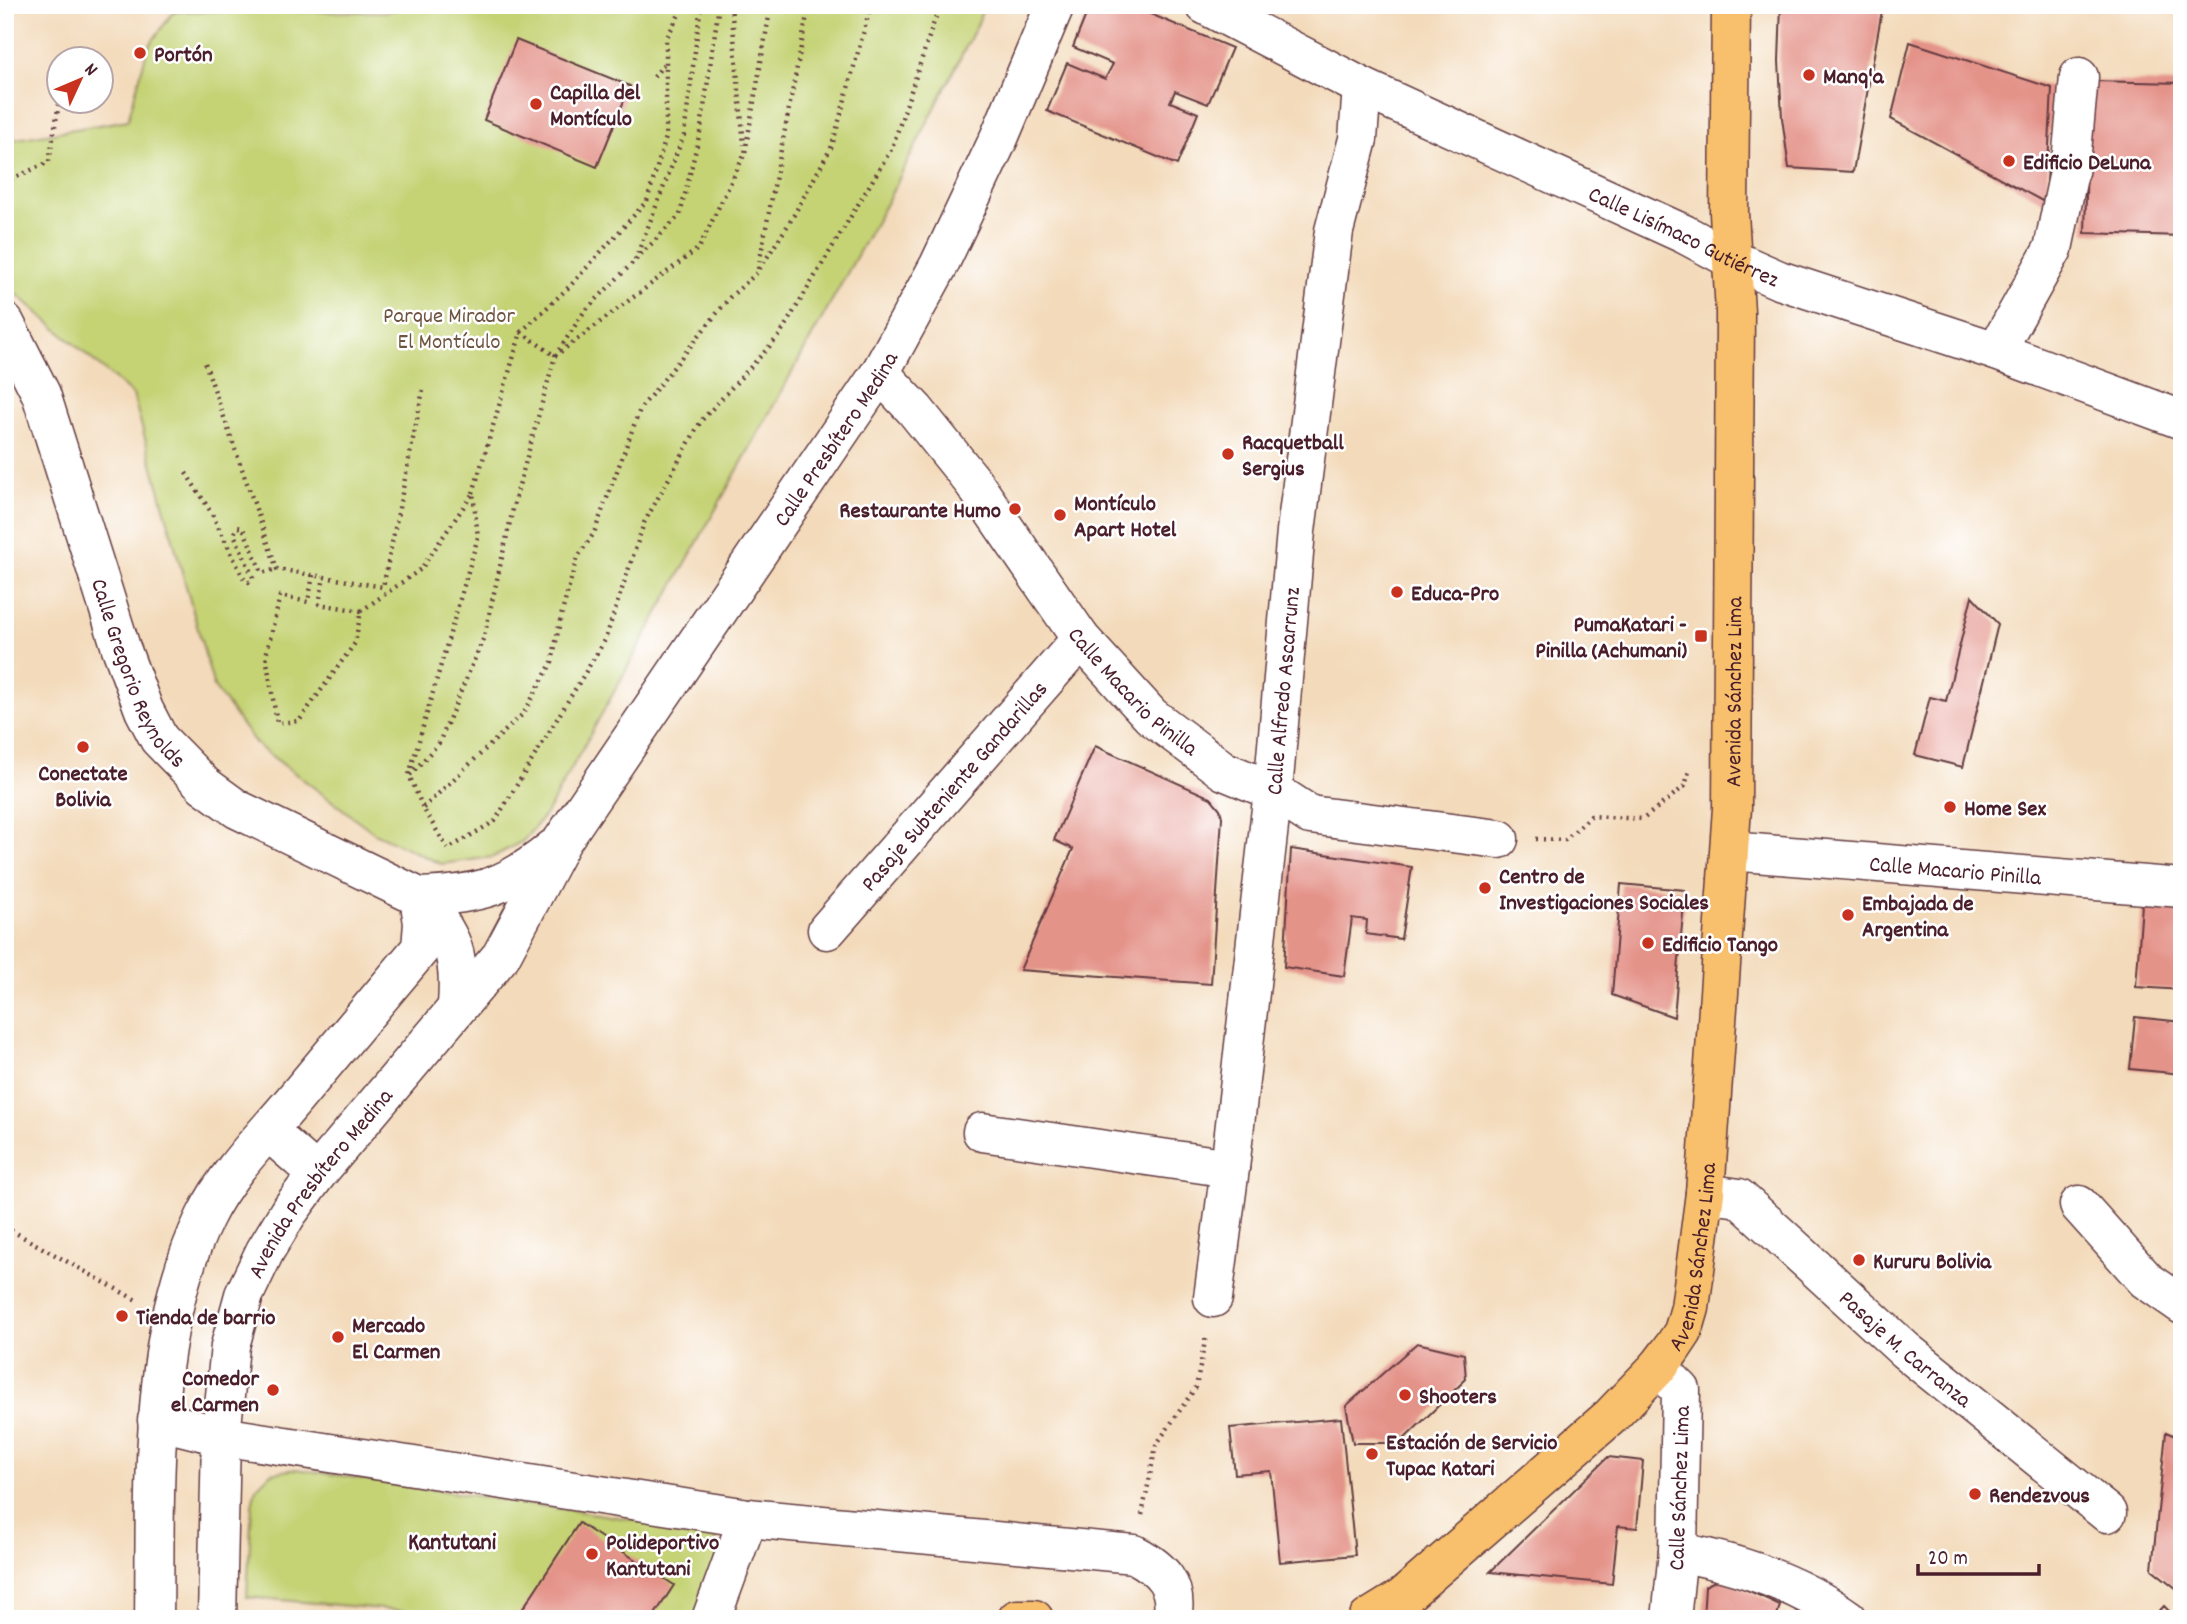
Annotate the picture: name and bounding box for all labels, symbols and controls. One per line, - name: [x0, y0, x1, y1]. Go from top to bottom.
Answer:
- place label: Portón: [154, 40, 213, 73]
- marker: Portón: [132, 45, 148, 61]
- north arrow: [46, 46, 116, 116]
- text: N: [77, 58, 103, 83]
- place label: Manq'a: [1823, 62, 1885, 95]
- marker: Manq'a: [1801, 67, 1817, 83]
- place label: Capilla del Montículo: [550, 78, 641, 137]
- marker: Capilla del Montículo: [528, 96, 544, 112]
- place label: Edificio DeLuna: [2023, 148, 2152, 181]
- marker: Edificio DeLuna: [2001, 153, 2017, 169]
- street label: Calle Lisímaco Gutiérrez: [1582, 179, 1784, 298]
- park label: Parque Mirador El Montículo: [383, 301, 515, 360]
- street label: Calle Presbítero Medina: [767, 346, 909, 534]
- place label: Racquetball Sergius: [1242, 428, 1344, 487]
- marker: Racquetball Sergius: [1220, 446, 1236, 462]
- place label: Montículo Apart Hotel: [1074, 489, 1177, 548]
- place label: Restaurante Humo: [839, 496, 1001, 529]
- marker: Restaurante Humo: [1007, 501, 1023, 517]
- marker: Montículo Apart Hotel: [1052, 507, 1068, 523]
- street label: Calle Gregorio Reynolds: [80, 575, 192, 777]
- place label: Educa-Pro: [1411, 579, 1499, 612]
- marker: Educa-Pro: [1389, 584, 1405, 600]
- street label: Calle Alfredo Ascarrunz: [1260, 586, 1311, 797]
- street label: Avenida Sánchez Lima: [1719, 595, 1753, 787]
- place label: PumaKatari - Pinilla (Achumani): [1535, 610, 1687, 669]
- street label: Calle Macario Pinilla: [1058, 622, 1205, 767]
- marker: PumaKatari - Pinilla (Achumani): [1693, 628, 1709, 644]
- street label: Pasaje Subteniente Gandarillas: [855, 675, 1057, 900]
- marker: Conectate Bolivia: [75, 739, 91, 755]
- place label: Conectate Bolivia: [38, 759, 128, 818]
- place label: Home Sex: [1964, 794, 2046, 827]
- marker: Home Sex: [1942, 799, 1958, 815]
- street label: Calle Macario Pinilla: [1868, 849, 2043, 897]
- place label: Centro de Investigaciones Sociales: [1499, 862, 1709, 921]
- marker: Centro de Investigaciones Sociales: [1477, 880, 1493, 896]
- place label: Embajada de Argentina: [1862, 889, 1974, 948]
- marker: Embajada de Argentina: [1840, 907, 1856, 923]
- place label: Edificio Tango: [1662, 930, 1778, 963]
- marker: Edificio Tango: [1640, 935, 1656, 951]
- street label: Avenida Presbítero Medina: [241, 1082, 403, 1285]
- street label: Avenida Sánchez Lima: [1661, 1161, 1727, 1359]
- place label: Kururu Bolivia: [1873, 1247, 1992, 1280]
- marker: Kururu Bolivia: [1851, 1252, 1867, 1268]
- street label: Pasaje M. Carranza: [1830, 1284, 1978, 1418]
- place label: Tienda de barrio: [136, 1303, 275, 1336]
- marker: Tienda de barrio: [114, 1308, 130, 1324]
- place label: Mercado El Carmen: [352, 1311, 441, 1370]
- marker: Mercado El Carmen: [330, 1329, 346, 1345]
- place label: Comedor el Carmen: [171, 1364, 259, 1423]
- marker: Comedor el Carmen: [265, 1382, 281, 1398]
- place label: Shooters: [1419, 1382, 1497, 1415]
- marker: Shooters: [1397, 1387, 1413, 1403]
- street label: Calle Sánchez Lima: [1662, 1404, 1701, 1571]
- place label: Estación de Servicio Tupac Katari: [1386, 1428, 1557, 1487]
- marker: Estación de Servicio Tupac Katari: [1364, 1446, 1380, 1462]
- place label: Rendezvous: [1989, 1481, 2090, 1514]
- marker: Rendezvous: [1967, 1486, 1983, 1502]
- district label: Kantutani: [408, 1527, 497, 1561]
- place label: Polideportivo Kantutani: [606, 1528, 719, 1587]
- scale bar: [1918, 1533, 2038, 1577]
- text: 20 m: [1928, 1545, 1968, 1575]
- marker: Polideportivo Kantutani: [584, 1546, 600, 1562]

